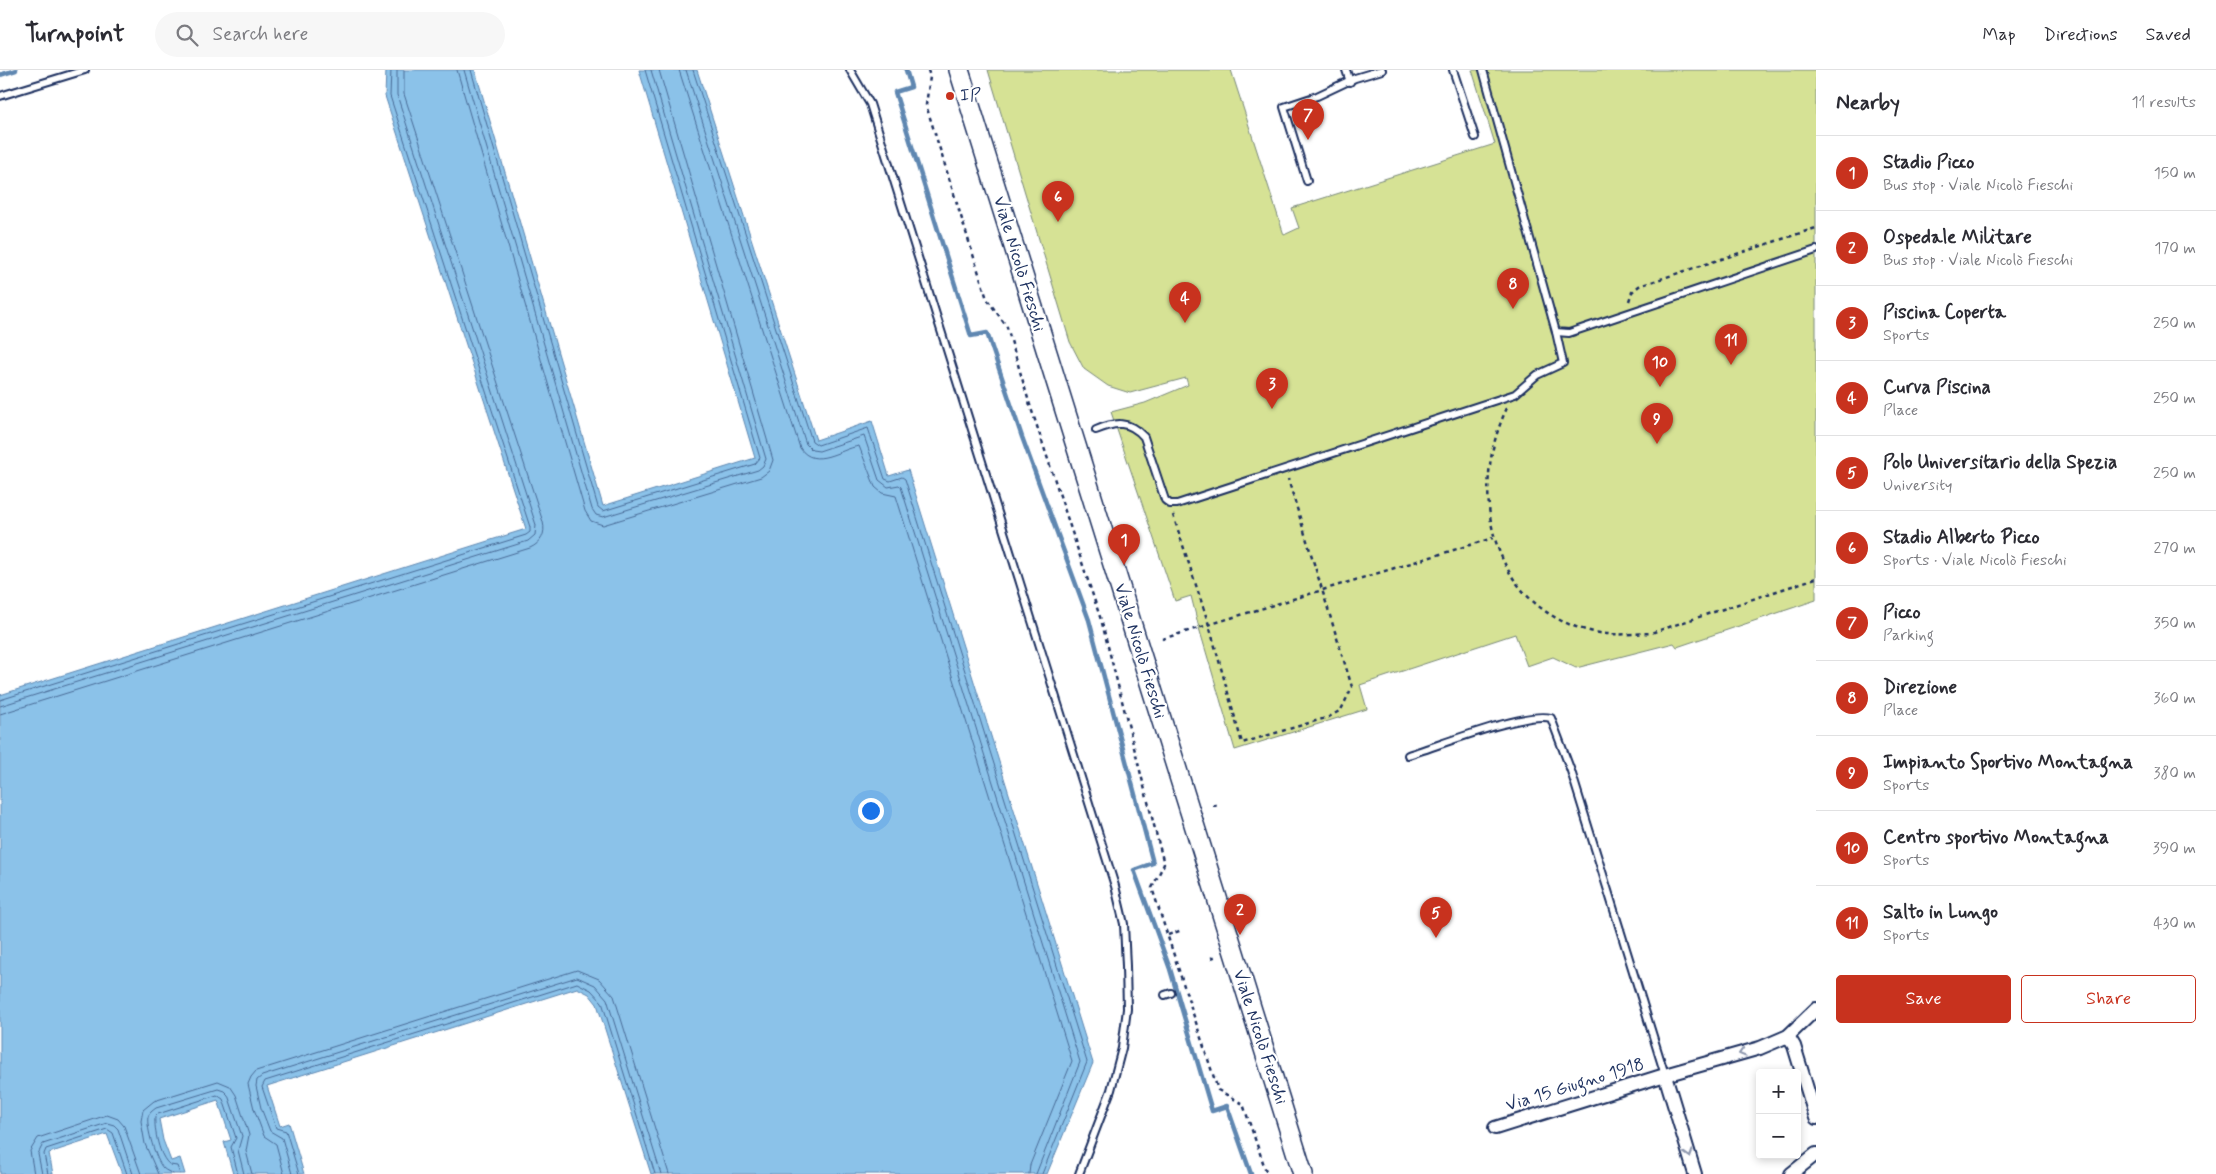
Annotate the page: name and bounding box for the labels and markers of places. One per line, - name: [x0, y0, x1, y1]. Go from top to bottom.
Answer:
- place label: IP: [960, 84, 981, 108]
- marker: IP: [944, 90, 956, 102]
- pin: 7: [1292, 99, 1324, 140]
- pin: 6: [1042, 181, 1074, 222]
- pin: 8: [1497, 268, 1529, 309]
- pin: 4: [1169, 282, 1201, 323]
- pin: 11: [1715, 324, 1747, 365]
- pin: 10: [1644, 346, 1676, 387]
- pin: 3: [1256, 368, 1288, 409]
- pin: 9: [1641, 403, 1673, 444]
- pin: 1: [1108, 524, 1140, 565]
- pin: 2: [1224, 894, 1256, 935]
- pin: 5: [1420, 897, 1452, 938]

